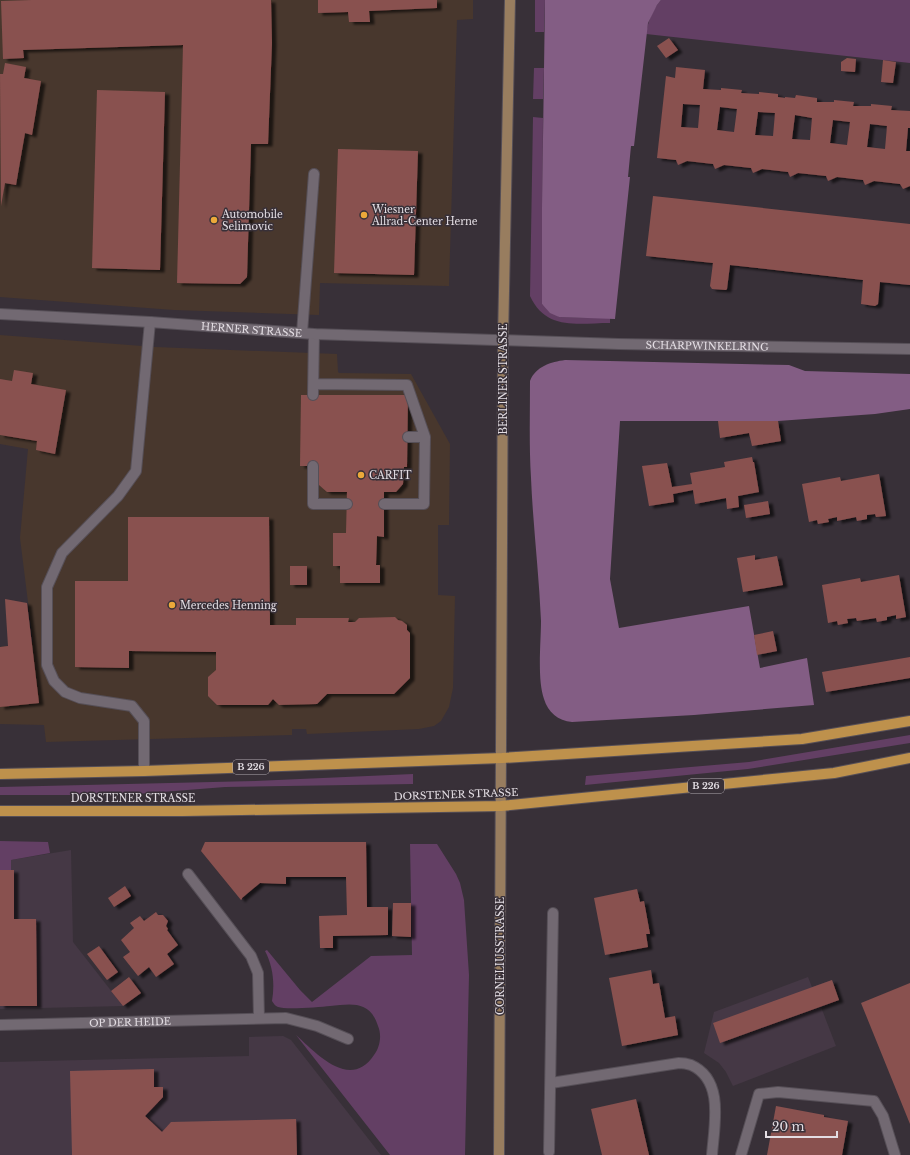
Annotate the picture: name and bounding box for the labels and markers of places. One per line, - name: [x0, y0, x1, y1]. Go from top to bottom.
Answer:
- place label: Wiesner Allrad-Center Herne: [371, 203, 478, 228]
- place label: Automobile Selimovic: [221, 208, 283, 233]
- marker: Wiesner Allrad-Center Herne: [359, 210, 369, 220]
- marker: Automobile Selimovic: [209, 215, 219, 225]
- place label: CARFIT: [369, 469, 412, 482]
- marker: CARFIT: [356, 470, 366, 480]
- place label: Mercedes Henning: [180, 599, 278, 612]
- marker: Mercedes Henning: [167, 600, 177, 610]

